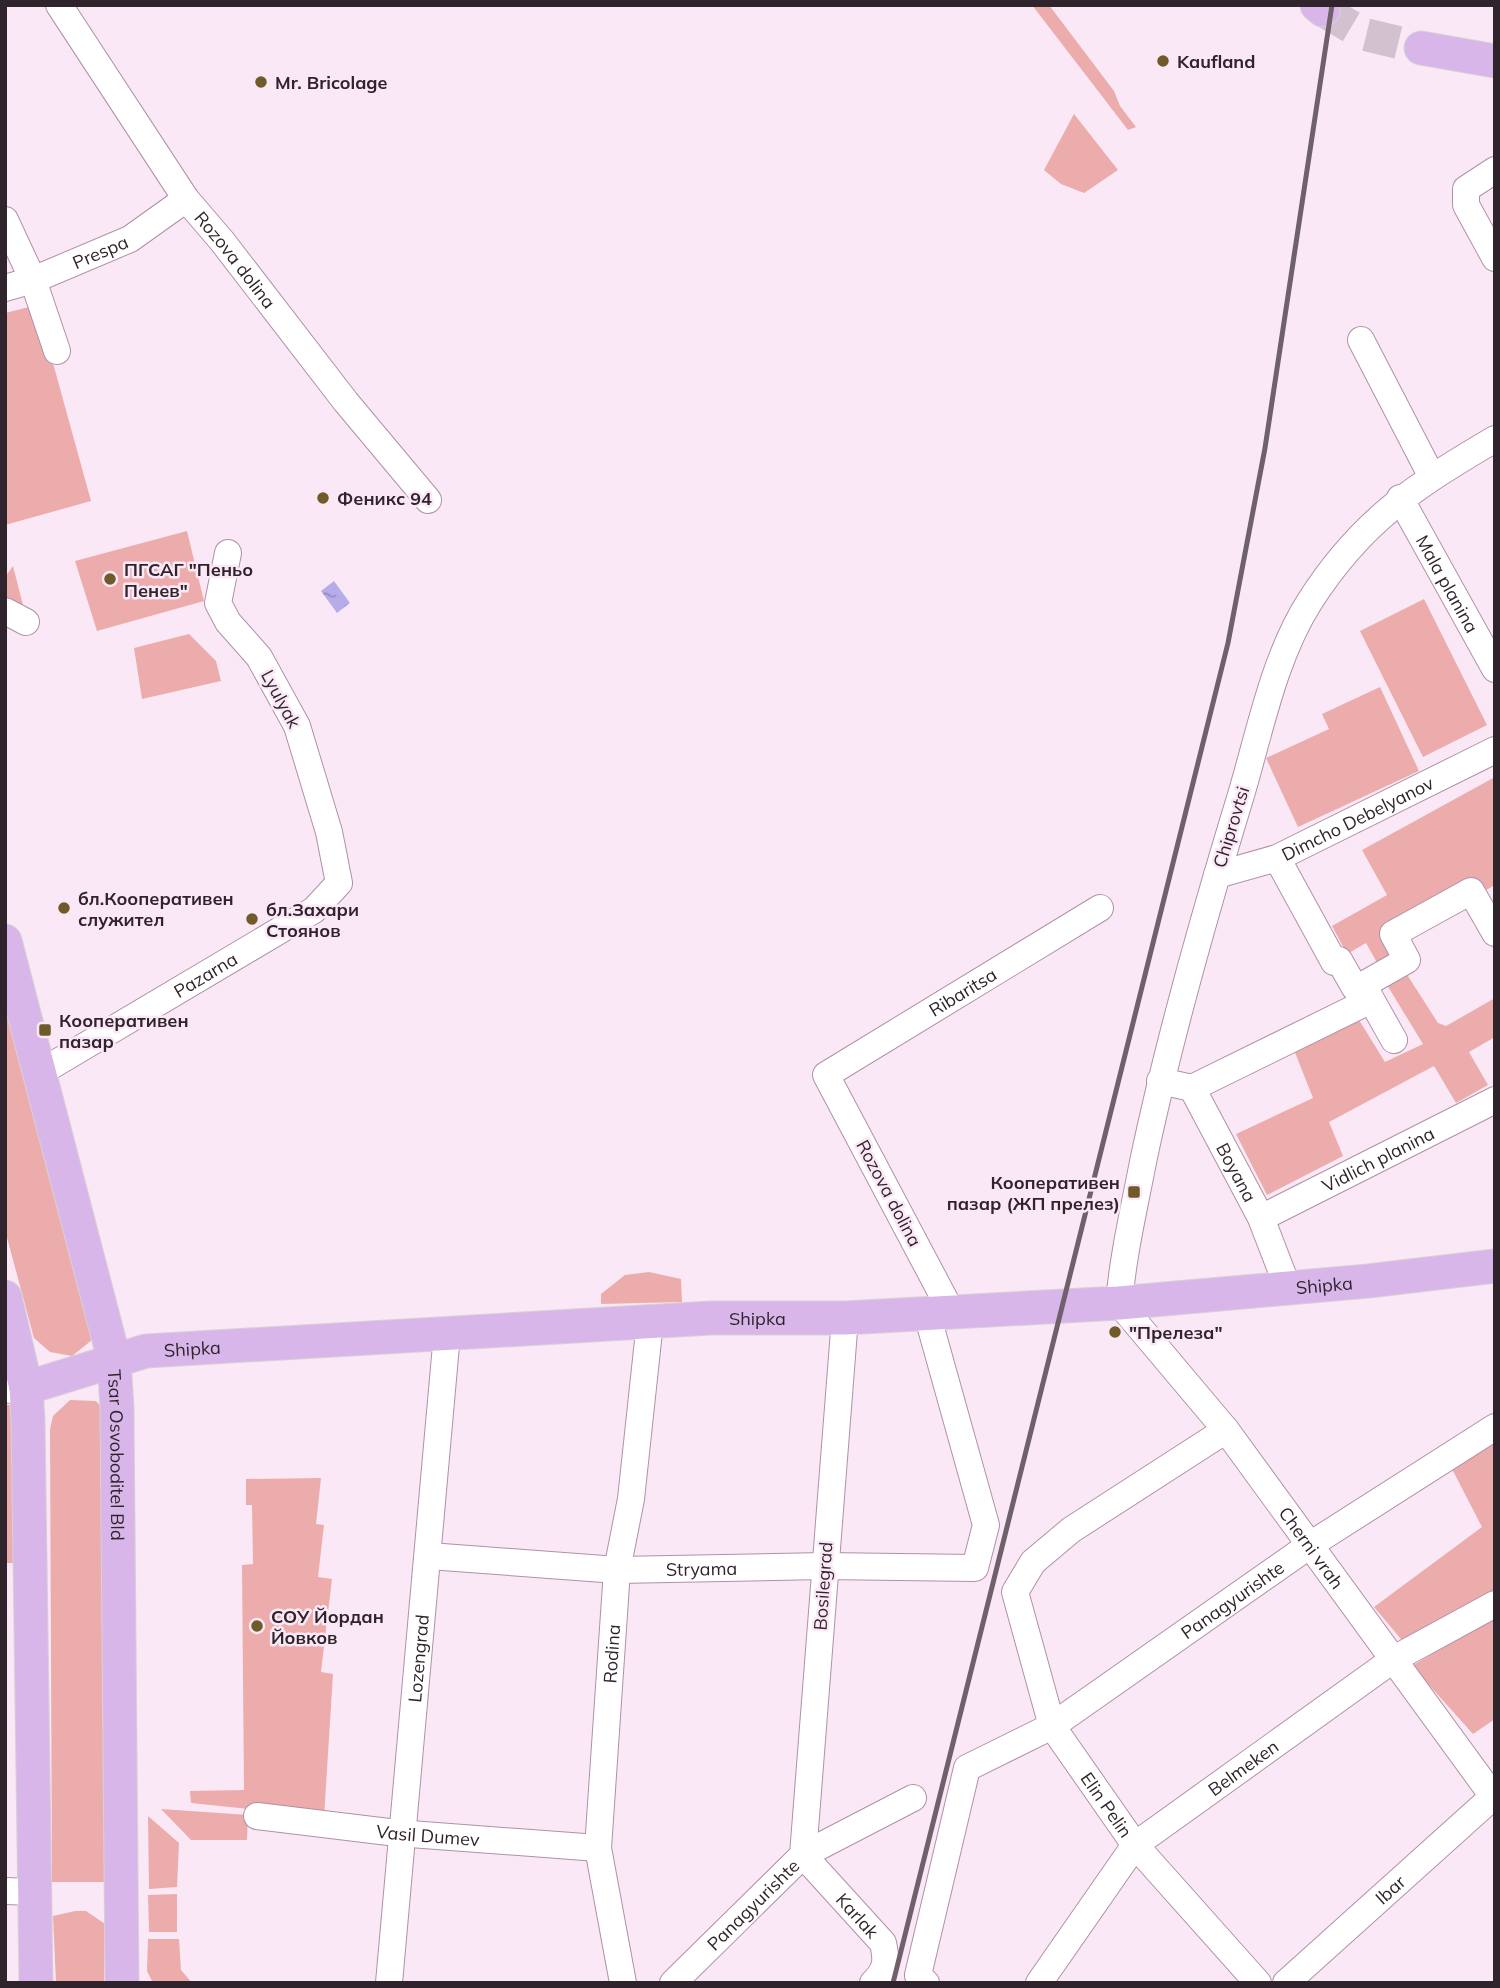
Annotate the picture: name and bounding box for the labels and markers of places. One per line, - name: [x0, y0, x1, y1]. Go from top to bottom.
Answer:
- place label: Kaufland: [1177, 50, 1255, 73]
- marker: Kaufland: [1155, 53, 1171, 69]
- place label: Mr. Bricolage: [275, 71, 388, 94]
- marker: Mr. Bricolage: [253, 74, 269, 90]
- place label: Феникс 94: [337, 487, 432, 510]
- marker: Феникс 94: [315, 490, 331, 506]
- place label: ПГСАГ "Пеньо Пенев": [124, 558, 253, 602]
- marker: ПГСАГ "Пеньо Пенев": [102, 571, 118, 587]
- place label: бл.Кооперативен служител: [78, 887, 234, 931]
- place label: бл.Захари Стоянов: [266, 898, 359, 942]
- marker: бл.Кооперативен служител: [56, 900, 72, 916]
- marker: бл.Захари Стоянов: [244, 911, 260, 927]
- place label: Кооперативен пазар: [59, 1009, 189, 1053]
- marker: Кооперативен пазар: [37, 1022, 53, 1038]
- place label: Кооперативен пазар (ЖП прелез): [947, 1171, 1120, 1215]
- marker: Кооперативен пазар (ЖП прелез): [1126, 1184, 1142, 1200]
- place label: "Прелеза": [1129, 1321, 1223, 1344]
- marker: "Прелеза": [1107, 1324, 1123, 1340]
- place label: СОУ Йордан Йовков: [271, 1605, 384, 1649]
- marker: СОУ Йордан Йовков: [249, 1618, 265, 1634]

